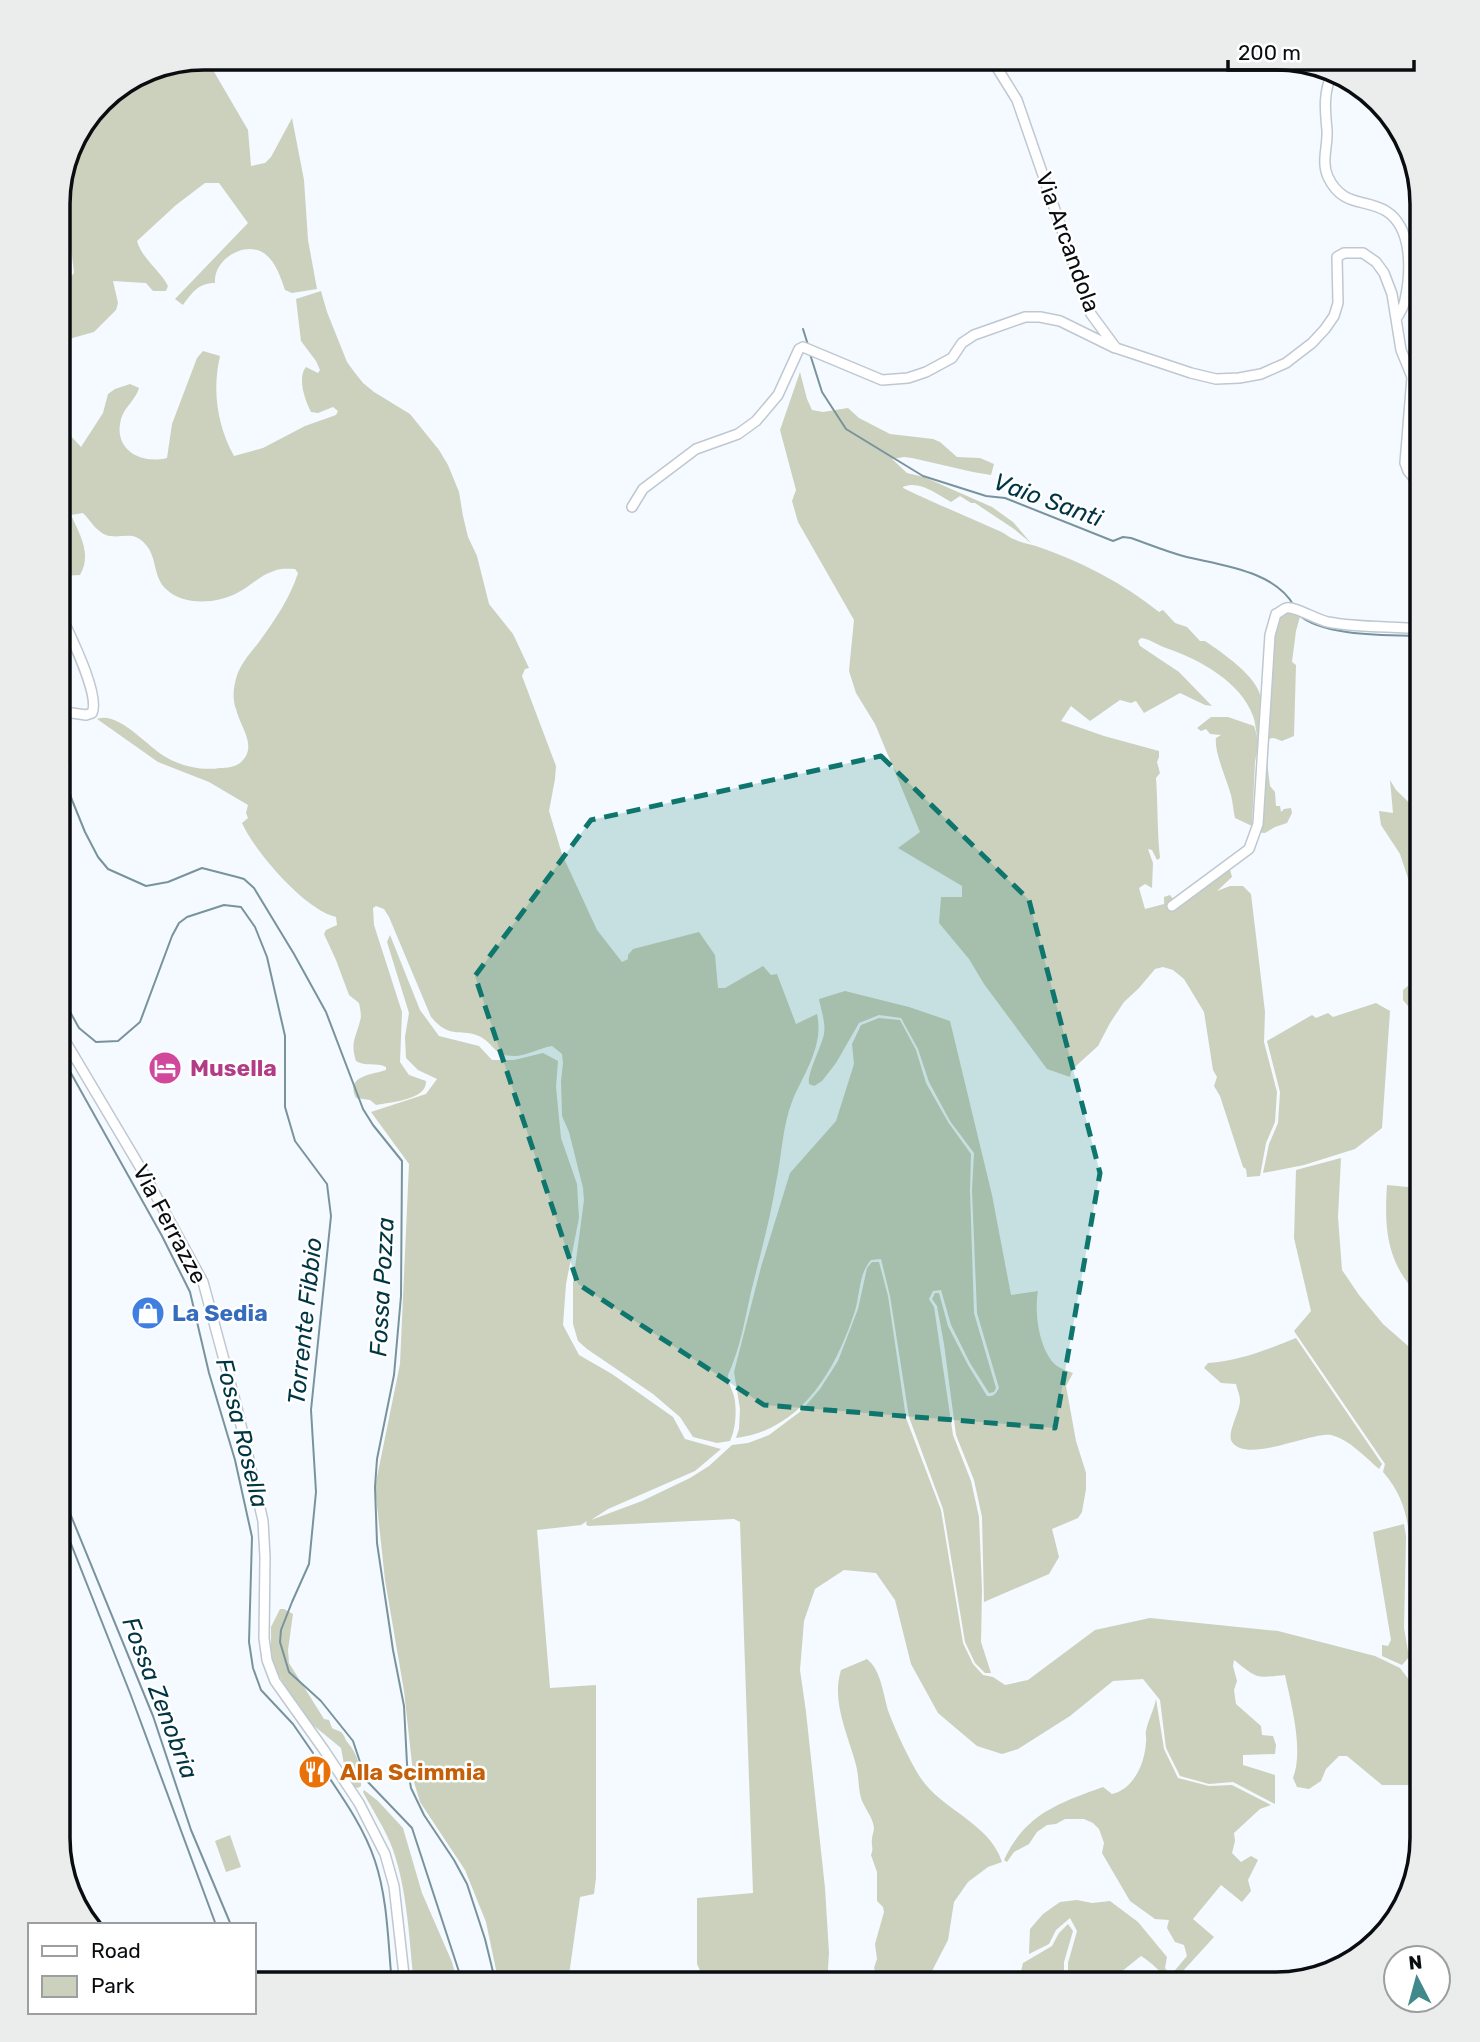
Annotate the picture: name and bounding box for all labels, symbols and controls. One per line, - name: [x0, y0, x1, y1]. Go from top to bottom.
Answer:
- scale bar: [1228, 28, 1414, 72]
- text: 200 m: [1238, 40, 1301, 65]
- street label: Via Arcandola: [1030, 168, 1106, 316]
- water label: Vaio Santi: [990, 467, 1107, 533]
- hotel icon: Musella: [146, 1049, 184, 1087]
- place label: Musella: [190, 1054, 277, 1082]
- street label: Via Ferrazze: [127, 1160, 213, 1288]
- water label: Fossa Pozza: [364, 1217, 400, 1357]
- water label: Torrente Fibbio: [282, 1236, 328, 1406]
- shop icon: La Sedia: [129, 1294, 167, 1332]
- place label: La Sedia: [172, 1299, 268, 1327]
- water label: Fossa Rosella: [210, 1355, 274, 1511]
- water label: Fossa Zenobria: [116, 1613, 204, 1783]
- restaurant icon: Alla Scimmia: [296, 1753, 334, 1791]
- place label: Alla Scimmia: [340, 1758, 486, 1786]
- legend: [28, 1923, 256, 2014]
- text: Road: [91, 1938, 141, 1963]
- north arrow: [1382, 1944, 1452, 2014]
- text: N: [1407, 1950, 1423, 1975]
- text: Park: [91, 1973, 135, 1998]

